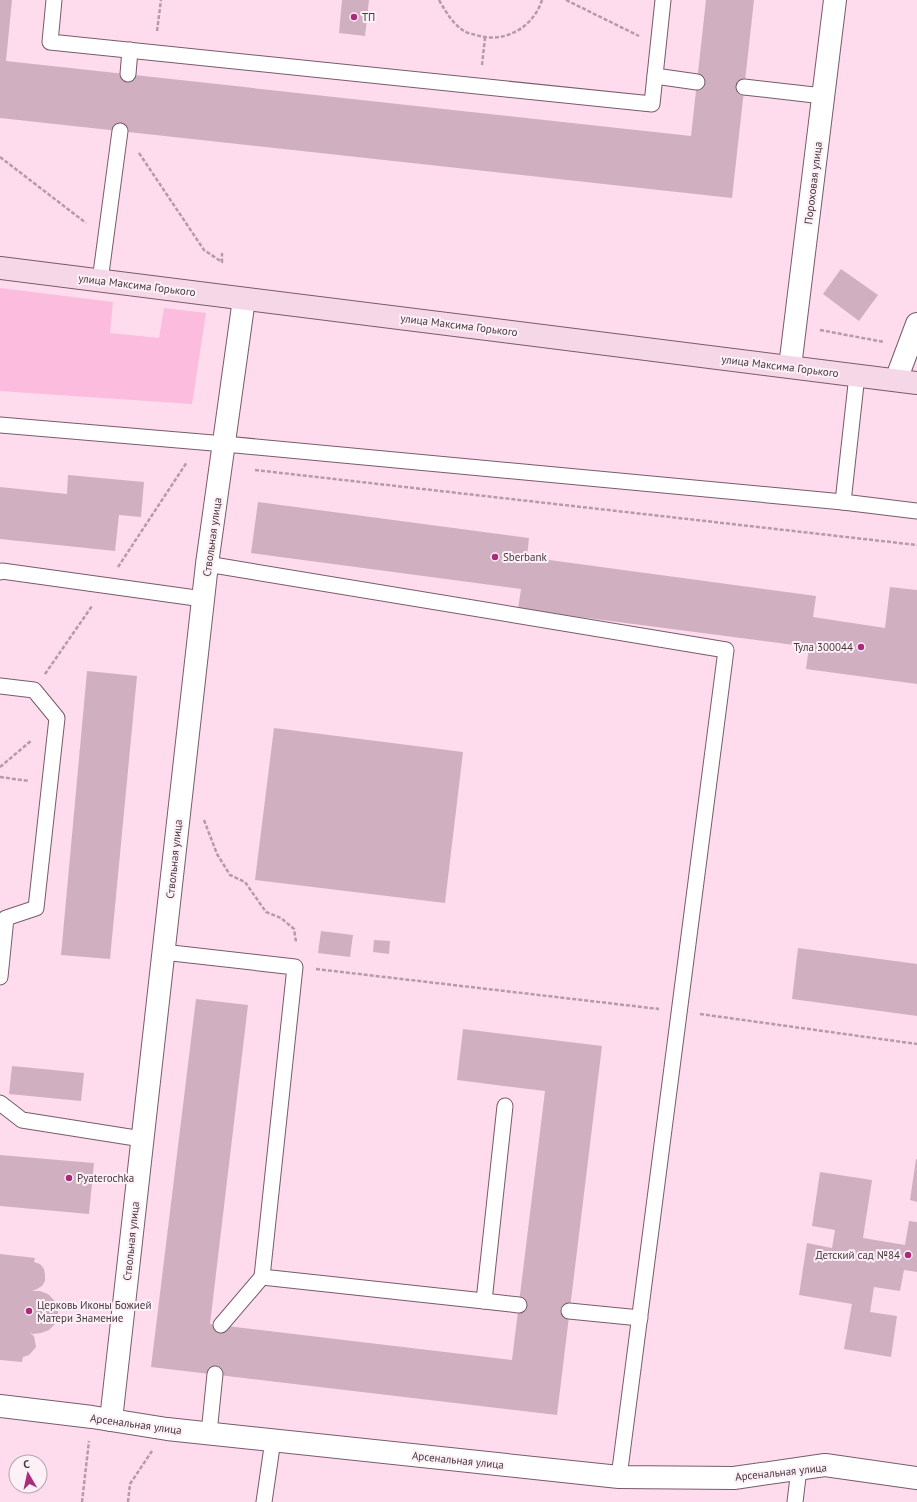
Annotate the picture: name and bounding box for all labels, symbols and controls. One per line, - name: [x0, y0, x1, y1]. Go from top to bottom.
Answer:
- place label: ТП: [362, 10, 375, 24]
- marker: ТП: [349, 12, 359, 22]
- street label: Пороховая улица: [801, 141, 825, 225]
- street label: улица Максима Горького: [78, 271, 197, 299]
- street label: улица Максима Горького: [400, 311, 519, 339]
- street label: улица Максима Горького: [721, 352, 840, 380]
- street label: Ствольная улица: [200, 497, 224, 577]
- place label: Sberbank: [503, 550, 548, 564]
- marker: Sberbank: [490, 552, 500, 562]
- place label: Тула 300044: [793, 640, 853, 654]
- marker: Тула 300044: [856, 642, 866, 652]
- street label: Ствольная улица: [163, 819, 185, 899]
- place label: Pyaterochka: [77, 1171, 134, 1185]
- marker: Pyaterochka: [64, 1173, 74, 1183]
- street label: Ствольная улица: [120, 1201, 142, 1281]
- place label: Детский сад №84: [815, 1248, 900, 1262]
- marker: Детский сад №84: [903, 1250, 913, 1260]
- place label: Церковь Иконы Божией Матери Знамение: [37, 1298, 151, 1325]
- marker: Церковь Иконы Божией Матери Знамение: [24, 1306, 34, 1316]
- street label: Арсенальная улица: [89, 1411, 183, 1437]
- street label: Арсенальная улица: [411, 1448, 505, 1472]
- north arrow: [8, 1454, 48, 1494]
- text: С: [22, 1457, 31, 1472]
- street label: Арсенальная улица: [734, 1460, 828, 1484]

